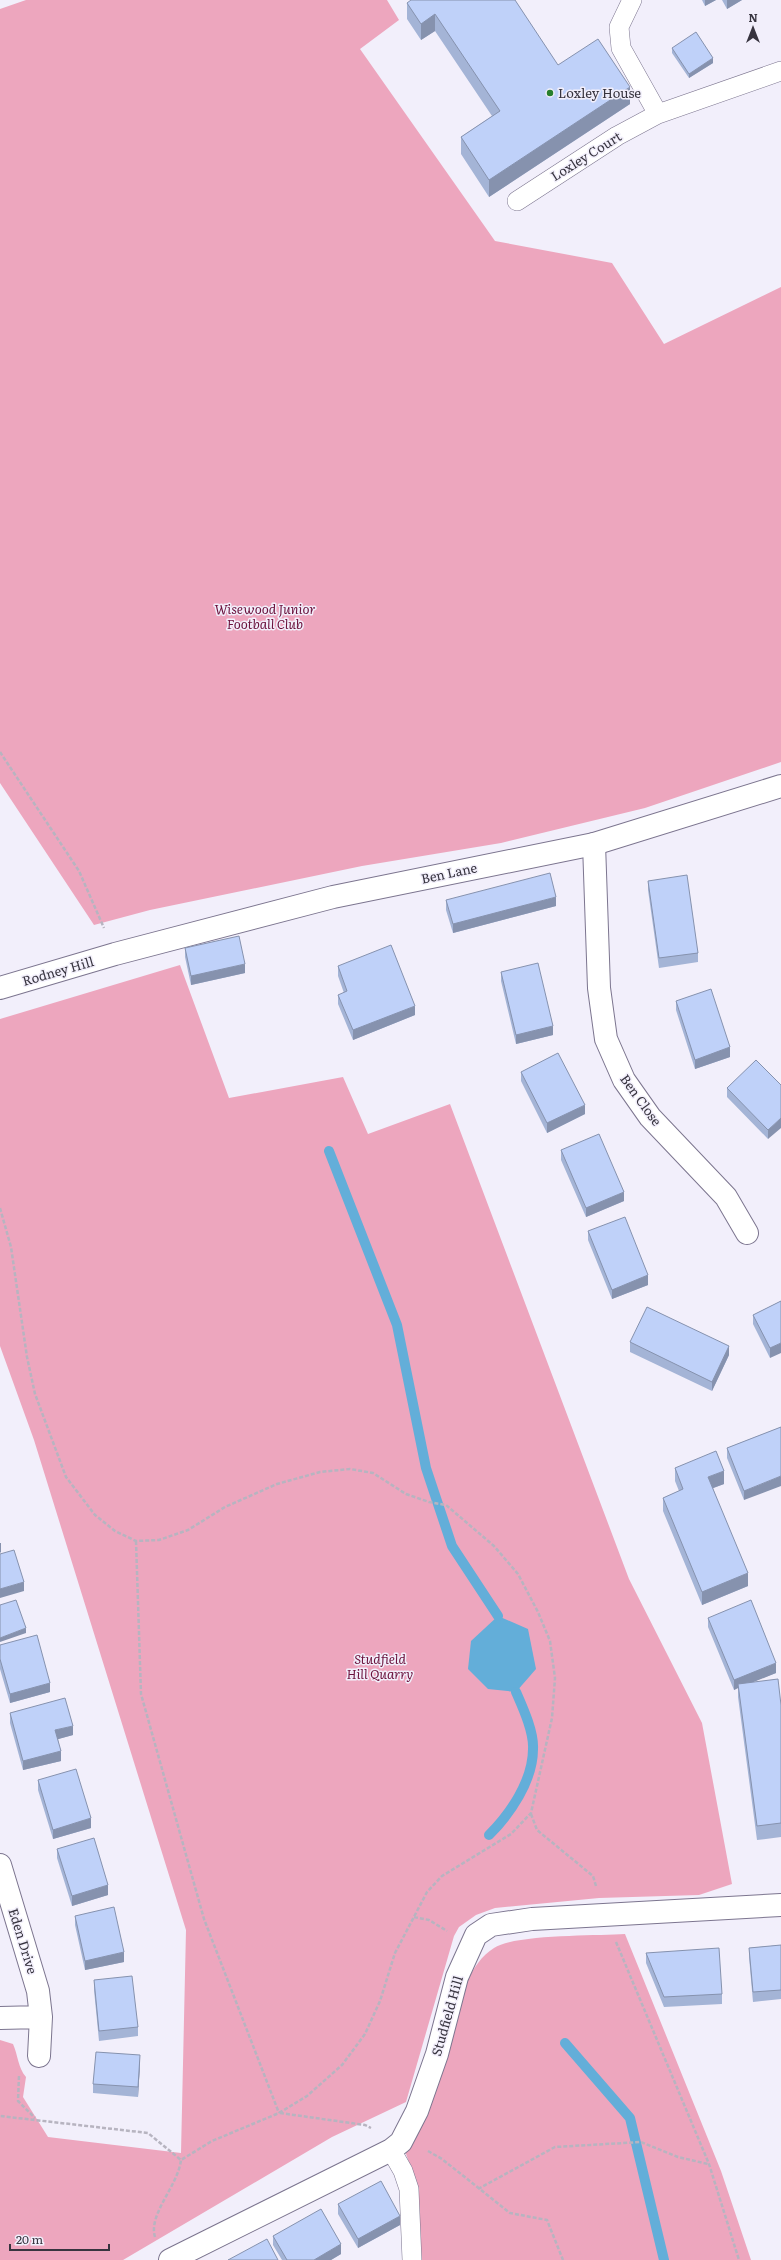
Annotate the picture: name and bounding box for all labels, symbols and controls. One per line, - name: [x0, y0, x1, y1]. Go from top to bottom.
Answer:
- north arrow: [733, 8, 773, 48]
- text: N: [748, 9, 758, 25]
- place label: Loxley House: [558, 83, 641, 102]
- marker: Loxley House: [545, 88, 555, 98]
- street label: Loxley Court: [547, 126, 625, 185]
- park label: Wisewood Junior Football Club: [215, 599, 315, 633]
- street label: Ben Lane: [419, 857, 479, 888]
- street label: Rodney Hill: [20, 951, 96, 990]
- street label: Ben Close: [616, 1070, 667, 1130]
- park label: Studfield Hill Quarry: [347, 1649, 413, 1683]
- street label: Eden Drive: [4, 1906, 43, 1976]
- street label: Studfield Hill: [426, 1973, 467, 2058]
- scale bar: [10, 2226, 109, 2252]
- text: 20 m: [16, 2230, 43, 2248]

